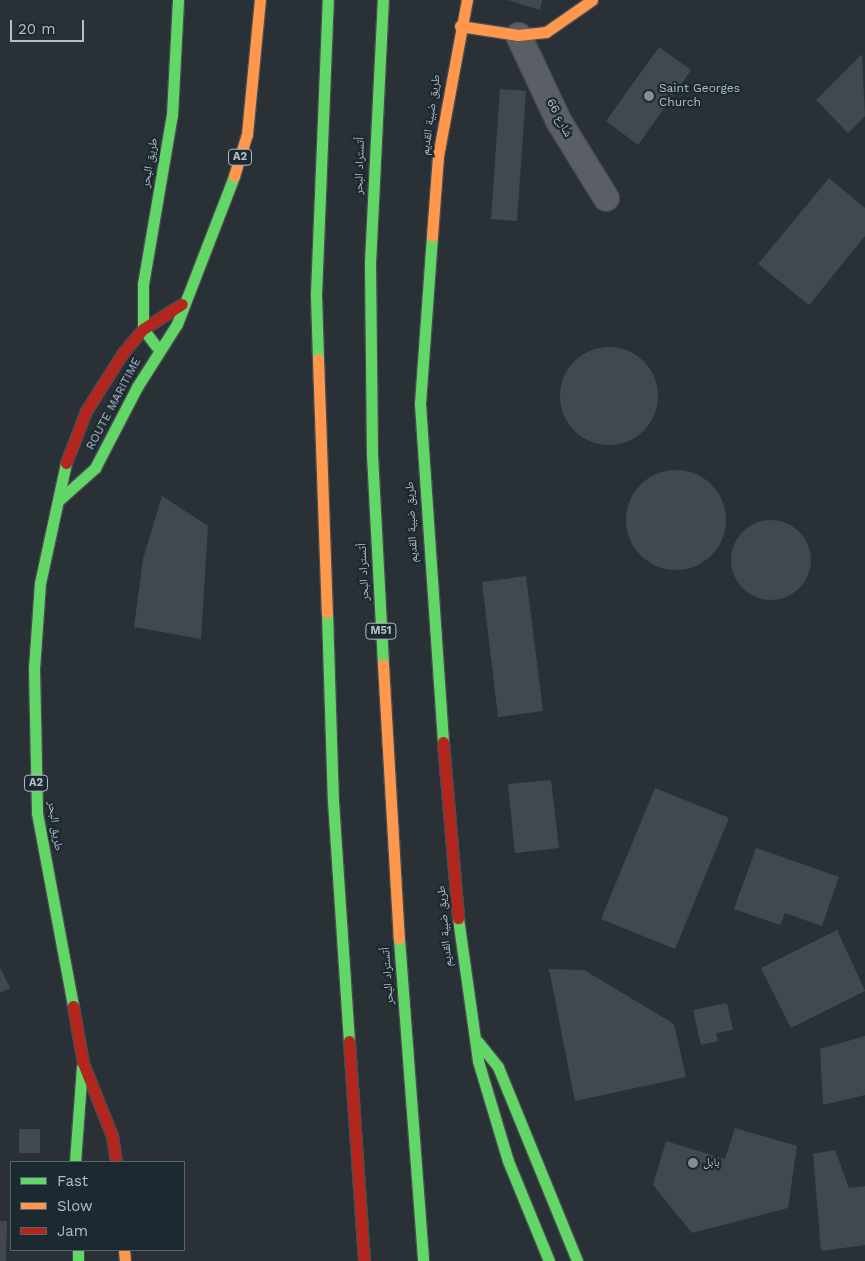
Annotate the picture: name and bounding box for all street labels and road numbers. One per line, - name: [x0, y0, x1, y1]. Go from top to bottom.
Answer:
- street label: طريق ضبية القديم: [418, 74, 444, 156]
- street label: شارع 66: [543, 96, 575, 140]
- street label: طريق البحر: [139, 137, 161, 189]
- street label: أتستراد البحر: [352, 137, 368, 195]
- road number: A2: [228, 148, 252, 166]
- street label: ROUTE MARITIME: [84, 355, 144, 453]
- street label: طريق ضبية القديم: [403, 481, 421, 563]
- street label: أتستراد البحر: [355, 543, 373, 601]
- road number: M51: [365, 622, 397, 640]
- road number: A2: [24, 774, 48, 791]
- street label: طريق البحر: [44, 800, 66, 852]
- street label: طريق ضبية القديم: [434, 885, 456, 967]
- street label: أتستراد البحر: [379, 947, 397, 1005]

